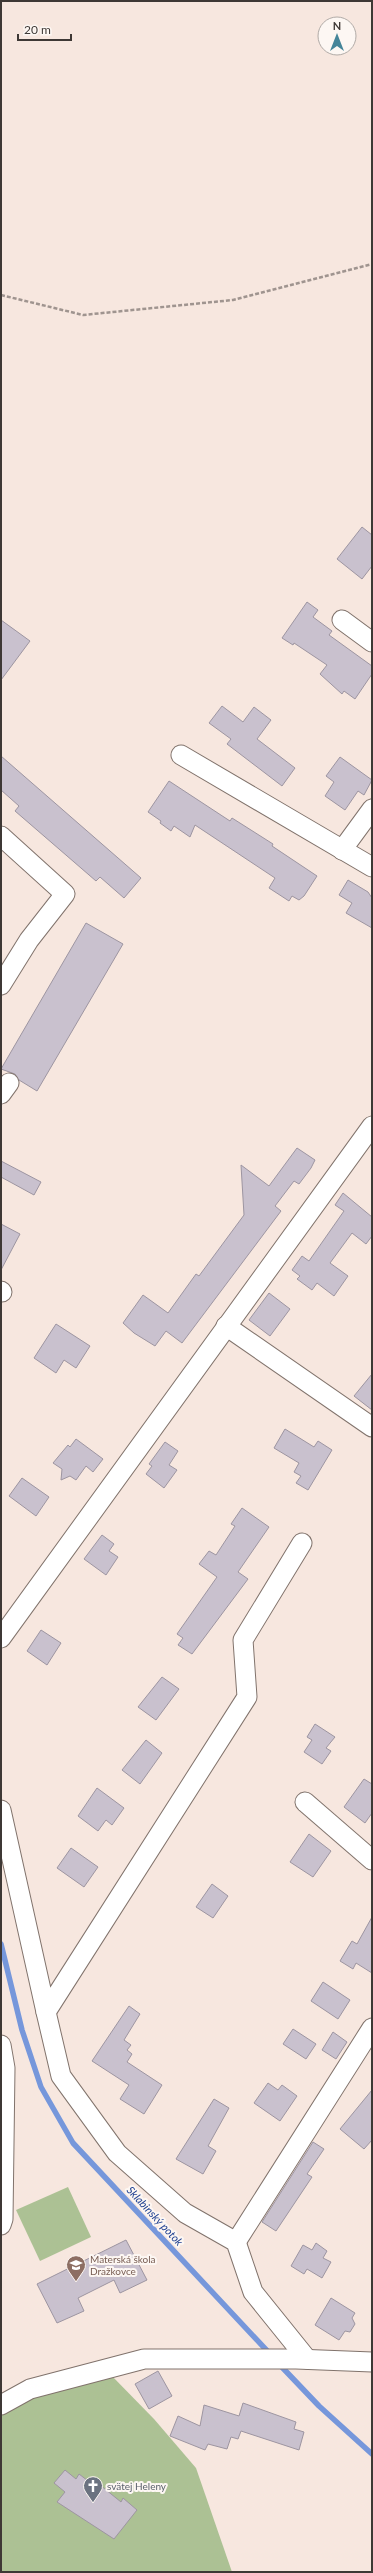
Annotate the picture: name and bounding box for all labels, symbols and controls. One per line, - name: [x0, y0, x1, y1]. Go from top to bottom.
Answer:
- scale bar: [18, 16, 71, 42]
- north arrow: [317, 16, 357, 56]
- text: N: [333, 19, 341, 32]
- text: 20 m: [24, 22, 51, 37]
- water label: Sklabinský potok: [125, 2183, 187, 2249]
- place label: Materská škola Dražkovce: [90, 2253, 156, 2277]
- school or university icon: Materská škola Dražkovce: [65, 2254, 87, 2282]
- church icon: svätej Heleny: [82, 2475, 104, 2503]
- place label: svätej Heleny: [107, 2480, 167, 2492]

